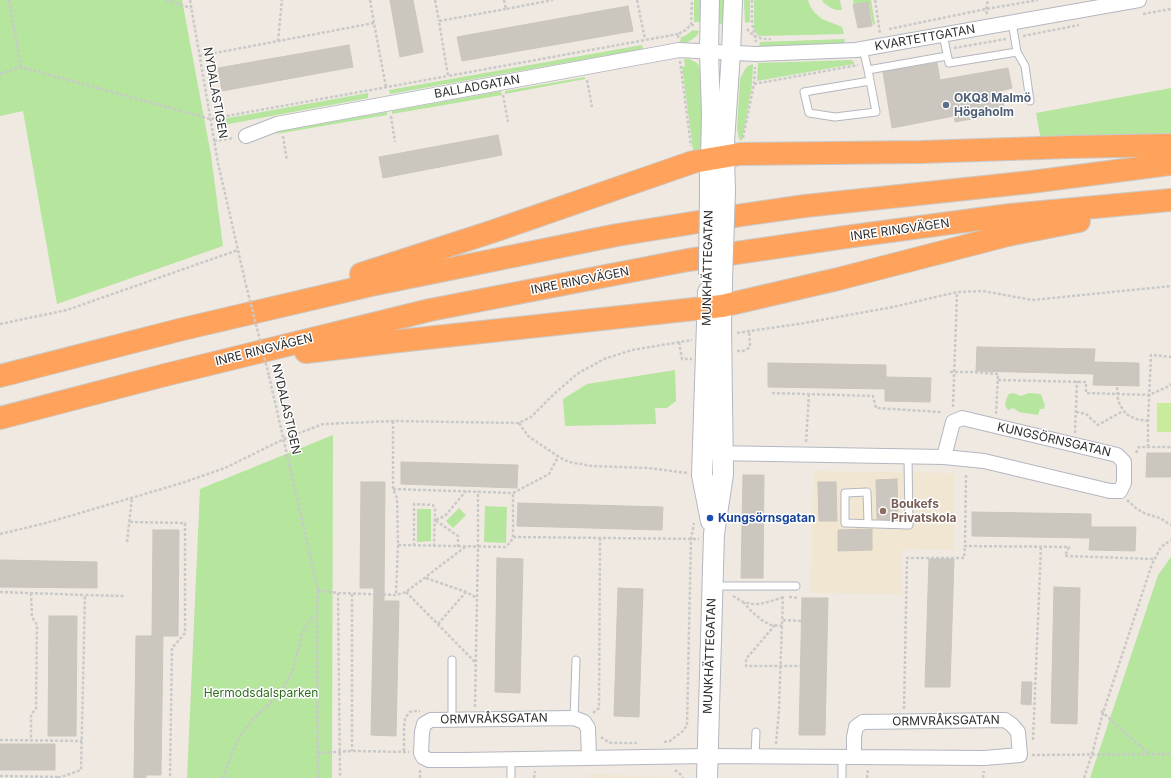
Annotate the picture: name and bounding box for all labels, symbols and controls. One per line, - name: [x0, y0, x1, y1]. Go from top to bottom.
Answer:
- street label: KVARTETTGATAN: [874, 22, 976, 54]
- street label: NYDALASTIGEN: [200, 46, 230, 140]
- street label: BALLADGATAN: [433, 72, 521, 102]
- place label: OKQ8 Malmö Högaholm: [954, 91, 1031, 119]
- marker: OKQ8 Malmö Högaholm: [941, 100, 951, 110]
- street label: MUNKHÄTTEGATAN: [700, 210, 716, 326]
- street label: INRE RINGVÄGEN: [850, 216, 950, 244]
- street label: INRE RINGVÄGEN: [530, 264, 630, 298]
- street label: INRE RINGVÄGEN: [214, 331, 314, 369]
- street label: NYDALASTIGEN: [269, 362, 303, 456]
- street label: KUNGSÖRNSGATAN: [996, 420, 1112, 460]
- place label: Boukefs Privatskola: [891, 497, 956, 525]
- marker: Boukefs Privatskola: [878, 506, 888, 516]
- place label: Kungsörnsgatan: [718, 511, 815, 525]
- marker: Kungsörnsgatan: [705, 513, 715, 523]
- street label: MUNKHÄTTEGATAN: [701, 598, 719, 714]
- park label: Hermodsdalsparken: [204, 686, 318, 700]
- street label: ORMVRÅKSGATAN: [440, 711, 548, 727]
- street label: ORMVRÅKSGATAN: [892, 713, 1000, 729]

